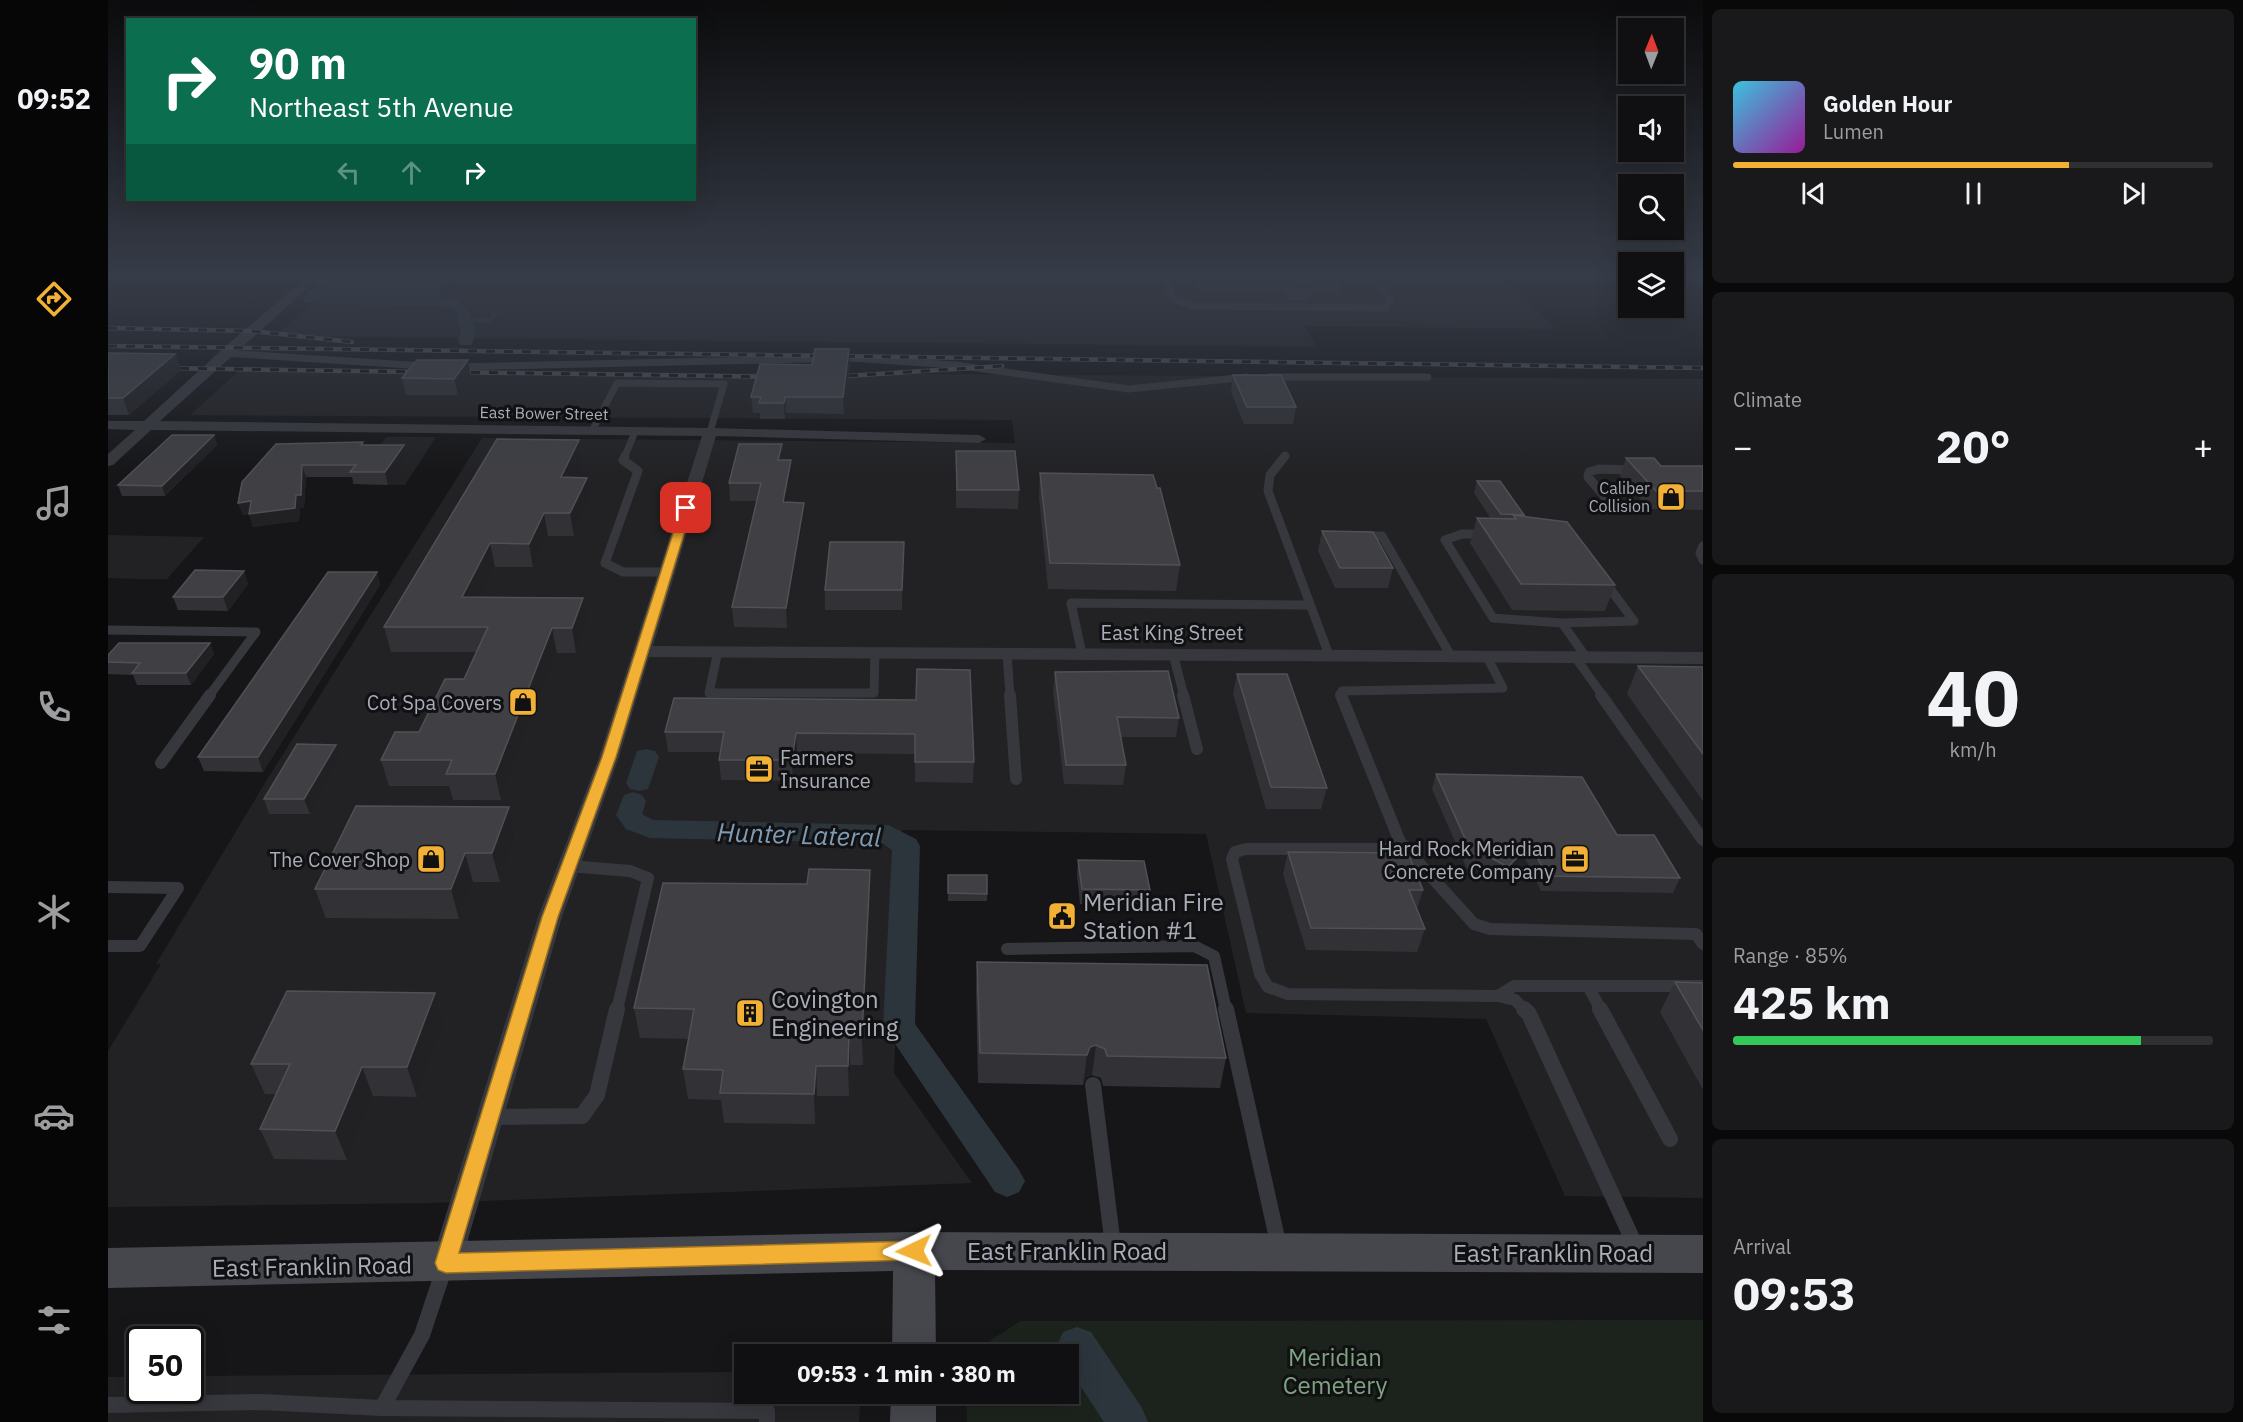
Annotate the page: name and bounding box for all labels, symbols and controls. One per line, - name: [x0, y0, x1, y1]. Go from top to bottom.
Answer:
- north arrow: [1618, 18, 1684, 84]
- map controls: [1618, 18, 1684, 318]
- text: 90 m: [249, 36, 347, 91]
- icon: right: [150, 42, 228, 120]
- text: 09:52: [17, 81, 91, 116]
- text: Northeast 5th Avenue: [249, 89, 514, 124]
- text: Golden Hour: [1823, 89, 1952, 118]
- button: sound: [1618, 96, 1684, 162]
- text: Lumen: [1823, 118, 1884, 145]
- icon: left: [332, 156, 365, 189]
- icon: ahead: [395, 156, 428, 189]
- icon: right: [458, 156, 491, 189]
- button: search: [1618, 174, 1684, 240]
- icon: previous: [1797, 177, 1830, 210]
- icon: pause: [1957, 177, 1990, 210]
- icon: next: [2117, 177, 2150, 210]
- button: layers: [1618, 252, 1684, 318]
- icon: directions: [33, 278, 75, 320]
- text: Climate: [1733, 386, 1802, 413]
- street label: East Bower Street: [479, 402, 609, 424]
- text: 20°: [1935, 417, 2011, 475]
- text: −: [1733, 425, 1753, 468]
- text: +: [2193, 425, 2213, 468]
- place label: Caliber Collision: [1589, 478, 1650, 516]
- shop icon: Caliber Collision: [1655, 481, 1687, 513]
- icon: music: [33, 482, 75, 524]
- pin: [660, 482, 711, 533]
- icon: arrive: [669, 491, 702, 524]
- street label: East King Street: [1101, 619, 1243, 646]
- text: 40: [1926, 646, 2020, 747]
- icon: phone: [33, 686, 75, 728]
- shop icon: Cot Spa Covers: [507, 686, 539, 718]
- place label: Cot Spa Covers: [367, 689, 502, 716]
- text: km/h: [1949, 736, 1997, 763]
- place label: Farmers Insurance: [780, 744, 871, 794]
- office icon: Farmers Insurance: [743, 753, 775, 785]
- water label: Hunter Lateral: [716, 814, 882, 854]
- place label: Hard Rock Meridian Concrete Company: [1378, 835, 1554, 885]
- shop icon: The Cover Shop: [415, 843, 447, 875]
- office icon: Hard Rock Meridian Concrete Company: [1559, 843, 1591, 875]
- place label: The Cover Shop: [270, 846, 410, 873]
- place label: Meridian Fire Station #1: [1083, 886, 1224, 946]
- icon: climate: [33, 891, 75, 933]
- public building icon: Meridian Fire Station #1: [1046, 900, 1078, 932]
- text: Range · 85%: [1733, 942, 1848, 969]
- text: 425 km: [1733, 973, 1891, 1031]
- place label: Covington Engineering: [771, 983, 899, 1043]
- building icon: Covington Engineering: [734, 997, 766, 1029]
- icon: car: [33, 1095, 75, 1137]
- position arrow: [882, 1219, 946, 1283]
- text: Arrival: [1733, 1233, 1791, 1260]
- street label: East Franklin Road: [967, 1235, 1167, 1267]
- street label: East Franklin Road: [1453, 1237, 1653, 1269]
- street label: East Franklin Road: [212, 1248, 412, 1284]
- text: 09:53: [1733, 1264, 1856, 1322]
- icon: filters: [33, 1299, 75, 1341]
- speed limit sign: 50: [126, 1326, 204, 1404]
- park label: Meridian Cemetery: [1283, 1341, 1387, 1401]
- text: 09:53 · 1 min · 380 m: [797, 1359, 1016, 1388]

